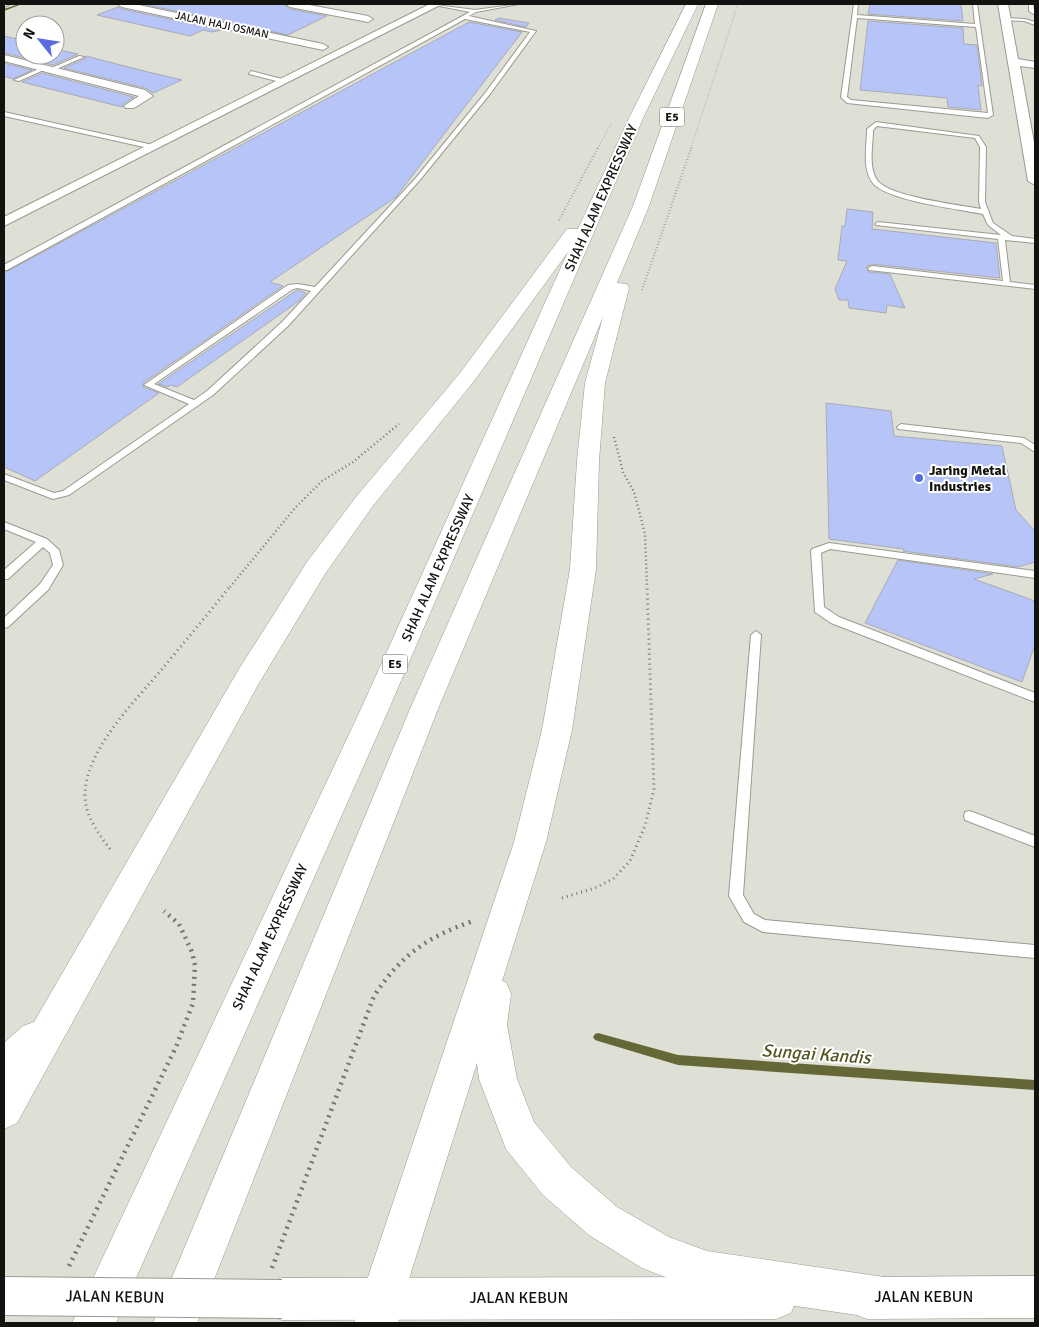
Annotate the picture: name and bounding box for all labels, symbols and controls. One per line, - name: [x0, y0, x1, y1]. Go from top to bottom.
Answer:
- street label: JALAN HAJI OSMAN: [174, 9, 270, 41]
- north arrow: [15, 15, 65, 65]
- text: N: [19, 25, 39, 42]
- road number: E5: [660, 108, 684, 126]
- street label: SHAH ALAM EXPRESSWAY: [561, 122, 641, 274]
- place label: Jaring Metal Industries: [929, 462, 1007, 495]
- marker: Jaring Metal Industries: [913, 472, 925, 484]
- street label: SHAH ALAM EXPRESSWAY: [398, 492, 478, 644]
- road number: E5: [382, 654, 408, 674]
- street label: SHAH ALAM EXPRESSWAY: [229, 861, 311, 1013]
- water label: Sungai Kandis: [761, 1039, 873, 1069]
- street label: JALAN KEBUN: [65, 1286, 165, 1308]
- street label: JALAN KEBUN: [875, 1287, 973, 1307]
- street label: JALAN KEBUN: [470, 1288, 568, 1308]

